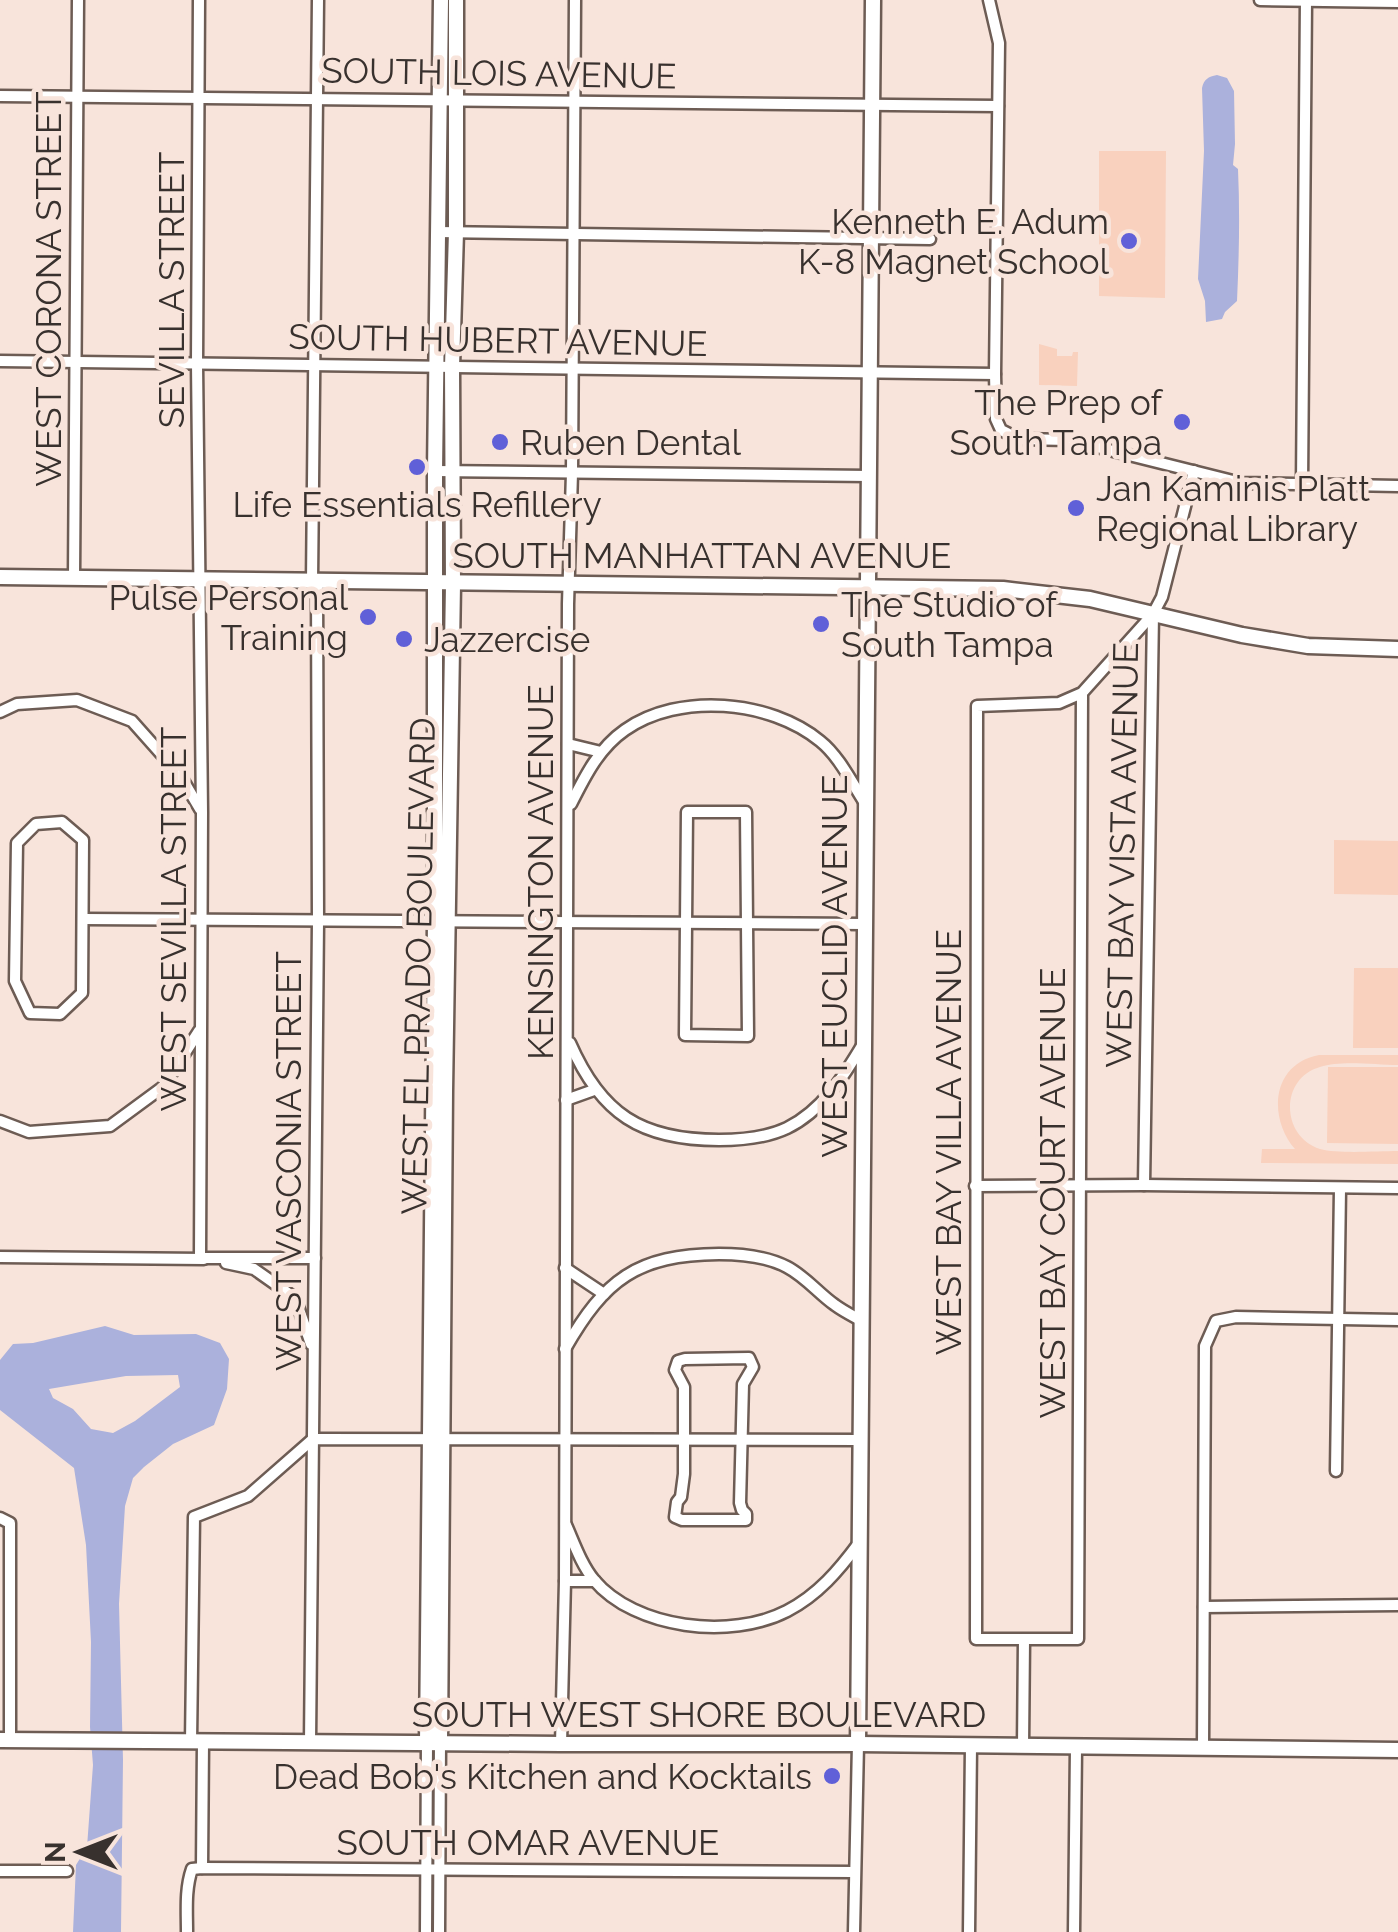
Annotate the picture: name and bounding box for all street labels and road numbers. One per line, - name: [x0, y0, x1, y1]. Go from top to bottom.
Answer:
- street label: SOUTH LOIS AVENUE: [321, 49, 677, 97]
- street label: WEST CORONA STREET: [28, 91, 69, 487]
- street label: SEVILLA STREET: [151, 152, 192, 428]
- street label: SOUTH HUBERT AVENUE: [288, 316, 708, 364]
- street label: SOUTH MANHATTAN AVENUE: [453, 535, 951, 576]
- street label: WEST BAY VISTA AVENUE: [1098, 642, 1146, 1068]
- street label: KENSINGTON AVENUE: [520, 684, 561, 1060]
- street label: WEST EL PRADO BOULEVARD: [393, 717, 443, 1215]
- street label: WEST SEVILLA STREET: [153, 727, 194, 1111]
- street label: WEST EUCLID AVENUE: [814, 774, 855, 1158]
- street label: WEST BAY VILLA AVENUE: [928, 929, 969, 1355]
- street label: WEST VASCONIA STREET: [268, 951, 309, 1371]
- street label: WEST BAY COURT AVENUE: [1032, 968, 1073, 1418]
- street label: SOUTH WEST SHORE BOULEVARD: [412, 1694, 986, 1735]
- street label: SOUTH OMAR AVENUE: [337, 1822, 719, 1863]

